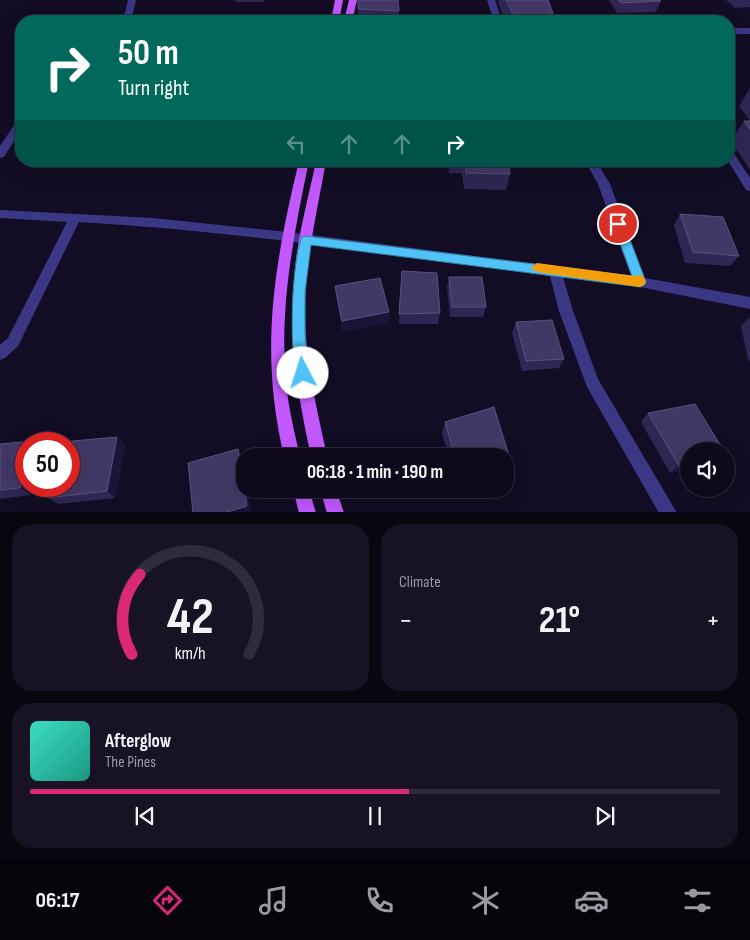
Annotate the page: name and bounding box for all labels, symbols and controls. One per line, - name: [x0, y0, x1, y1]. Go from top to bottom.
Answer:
- text: 50 m: [118, 32, 179, 75]
- icon: right: [35, 35, 100, 100]
- text: Turn right: [118, 75, 189, 102]
- icon: left: [282, 130, 310, 158]
- icon: ahead: [335, 130, 363, 158]
- icon: ahead: [388, 130, 416, 158]
- icon: right: [441, 130, 469, 158]
- pin: [597, 203, 639, 245]
- icon: arrive: [604, 210, 632, 238]
- position arrow: [276, 346, 328, 398]
- speed limit sign: 50: [15, 432, 80, 497]
- map controls: [680, 442, 735, 497]
- button: sound: [680, 442, 735, 497]
- text: 06:18 · 1 min · 190 m: [307, 461, 443, 484]
- text: Climate: [399, 573, 441, 592]
- text: 42: [167, 586, 214, 649]
- text: 21°: [539, 598, 580, 643]
- text: −: [399, 604, 413, 637]
- text: +: [706, 604, 720, 637]
- text: km/h: [175, 643, 206, 664]
- text: Afterglow: [105, 730, 171, 753]
- text: The Pines: [105, 753, 156, 772]
- icon: previous: [131, 802, 159, 830]
- icon: pause: [361, 802, 389, 830]
- icon: next: [591, 802, 619, 830]
- icon: directions: [150, 883, 185, 918]
- icon: music: [256, 883, 291, 918]
- icon: phone: [362, 883, 397, 918]
- icon: climate: [468, 883, 503, 918]
- icon: car: [574, 883, 609, 918]
- icon: filters: [680, 883, 715, 918]
- text: 06:17: [35, 887, 79, 914]

